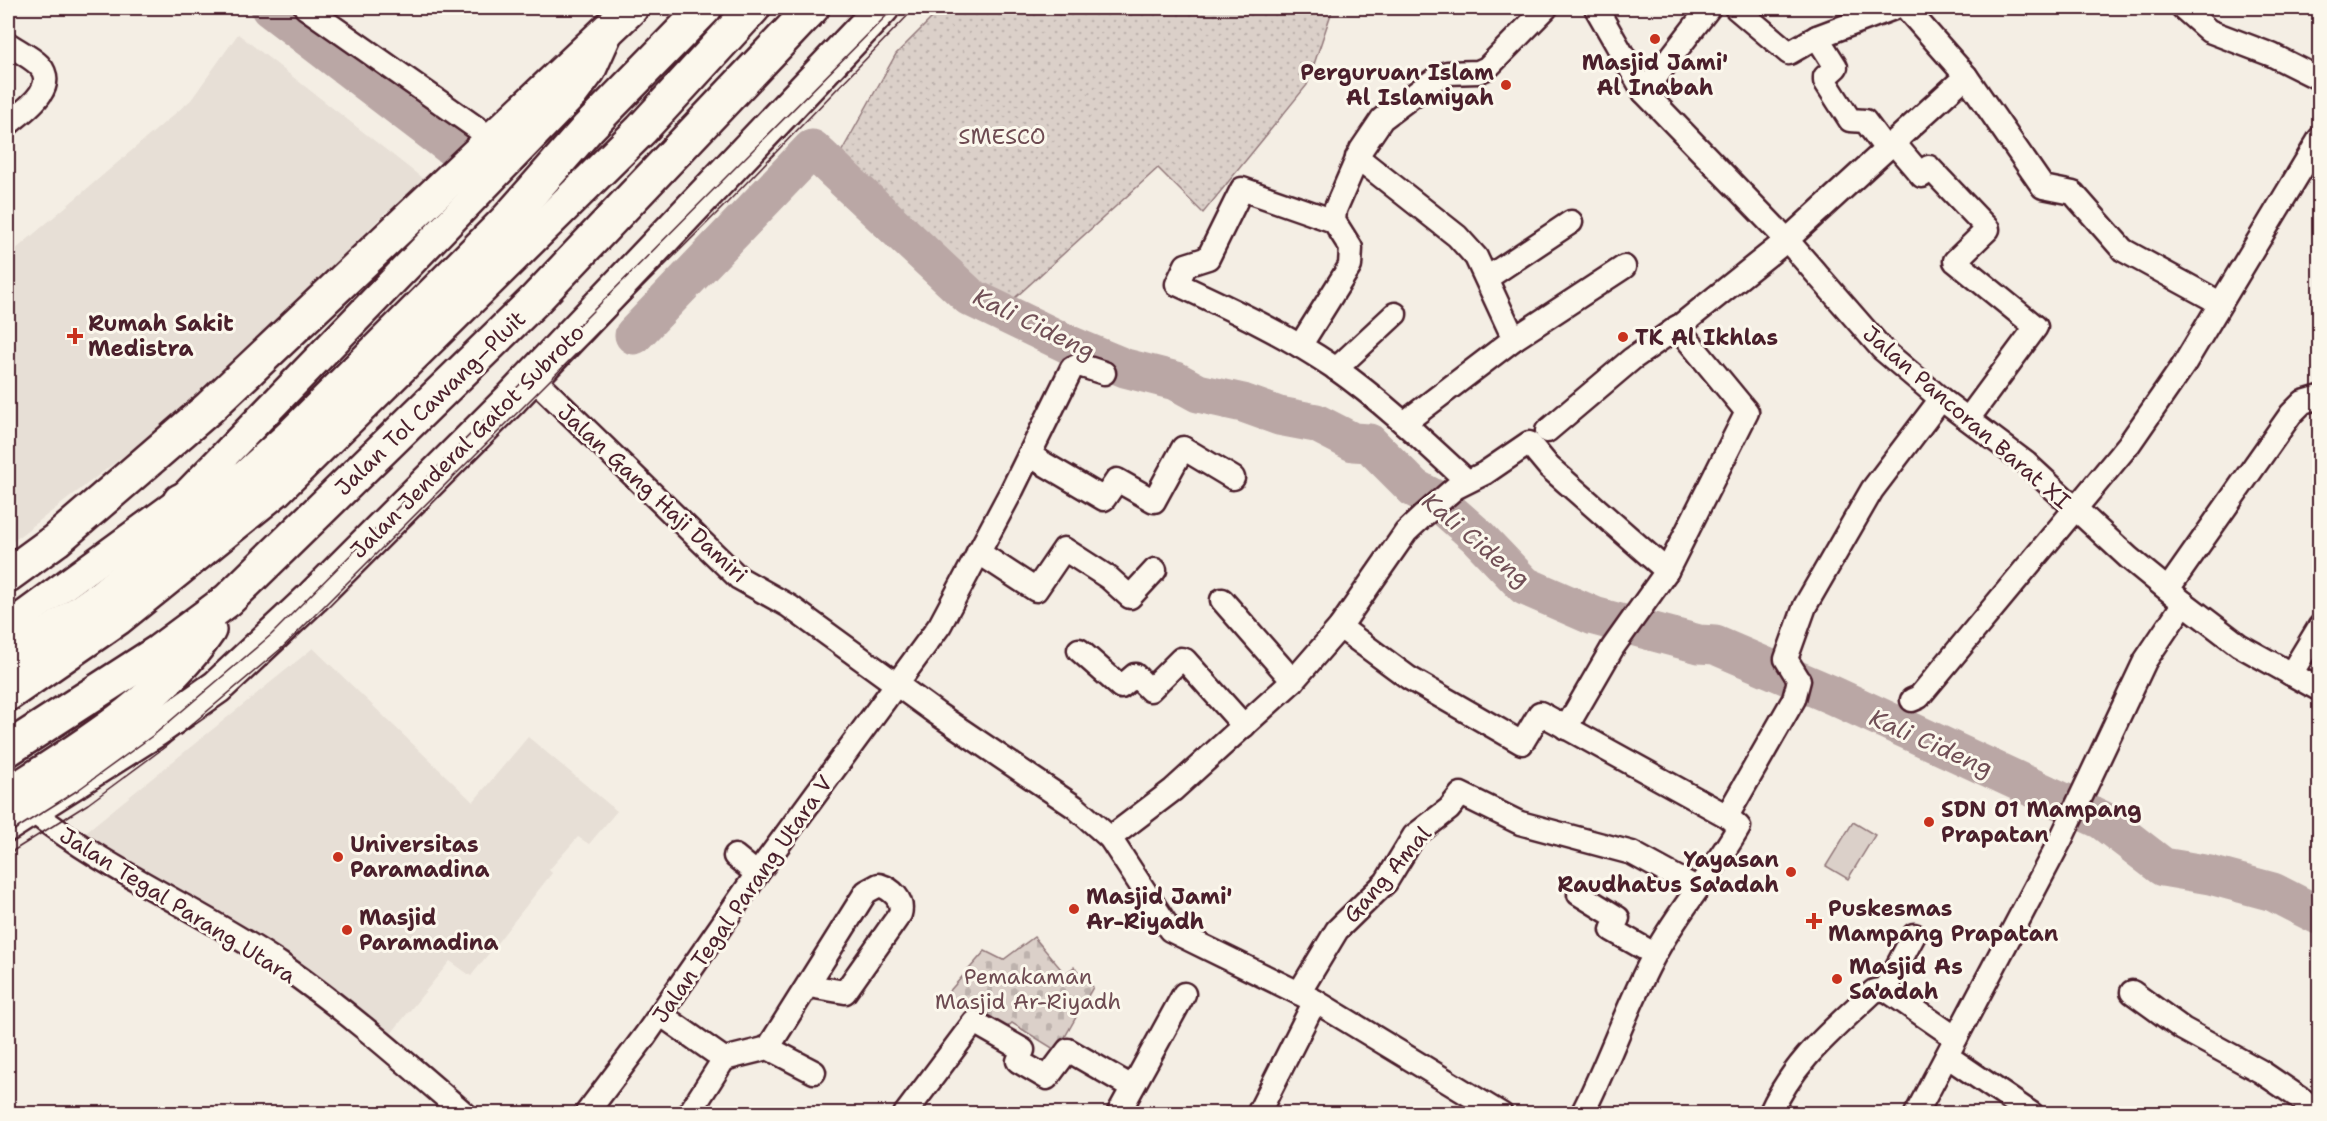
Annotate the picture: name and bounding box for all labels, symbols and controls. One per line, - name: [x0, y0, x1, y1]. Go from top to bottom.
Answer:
- marker: Masjid Jami' Al Inabah: [1648, 32, 1662, 46]
- place label: Masjid Jami' Al Inabah: [1582, 48, 1728, 102]
- place label: Perguruan Islam Al Islamiyah: [1300, 58, 1494, 112]
- marker: Perguruan Islam Al Islamiyah: [1499, 78, 1513, 92]
- park label: SMESCO: [958, 122, 1046, 151]
- water label: Kali Cideng: [968, 281, 1100, 367]
- street label: Jalan Tol Cawang–Pluit: [329, 305, 532, 502]
- place label: Rumah Sakit Medistra: [88, 309, 234, 363]
- street label: Jalan Jenderal Gatot Subroto: [344, 318, 591, 565]
- street label: Jalan Pancoran Barat XI: [1857, 319, 2077, 516]
- place label: TK Al Ikhlas: [1635, 323, 1778, 352]
- marker: Rumah Sakit Medistra: [66, 327, 84, 345]
- marker: TK Al Ikhlas: [1616, 330, 1630, 344]
- street label: Jalan Gang Haji Damiri: [552, 398, 754, 589]
- water label: Kali Cideng: [1415, 485, 1537, 595]
- water label: Kali Cideng: [1864, 702, 1998, 784]
- street label: Jalan Tegal Parang Utara V: [646, 770, 839, 1029]
- place label: SDN 01 Mampang Prapatan: [1941, 795, 2141, 849]
- marker: SDN 01 Mampang Prapatan: [1922, 815, 1936, 829]
- street label: Gang Amal: [1337, 819, 1438, 929]
- street label: Jalan Tegal Parang Utara: [54, 821, 302, 990]
- place label: Universitas Paramadina: [350, 830, 489, 884]
- place label: Yayasan Raudhatus Sa'adah: [1557, 845, 1779, 899]
- marker: Universitas Paramadina: [331, 850, 345, 864]
- marker: Yayasan Raudhatus Sa'adah: [1784, 865, 1798, 879]
- place label: Masjid Jami' Ar-Riyadh: [1086, 882, 1232, 936]
- place label: Puskesmas Mampang Prapatan: [1828, 894, 2059, 948]
- marker: Masjid Jami' Ar-Riyadh: [1067, 902, 1081, 916]
- place label: Masjid Paramadina: [359, 903, 498, 957]
- marker: Puskesmas Mampang Prapatan: [1805, 912, 1823, 930]
- marker: Masjid Paramadina: [340, 923, 354, 937]
- place label: Masjid As Sa'adah: [1849, 952, 1963, 1006]
- park label: Pemakaman Masjid Ar-Riyadh: [935, 962, 1121, 1016]
- marker: Masjid As Sa'adah: [1830, 972, 1844, 986]

